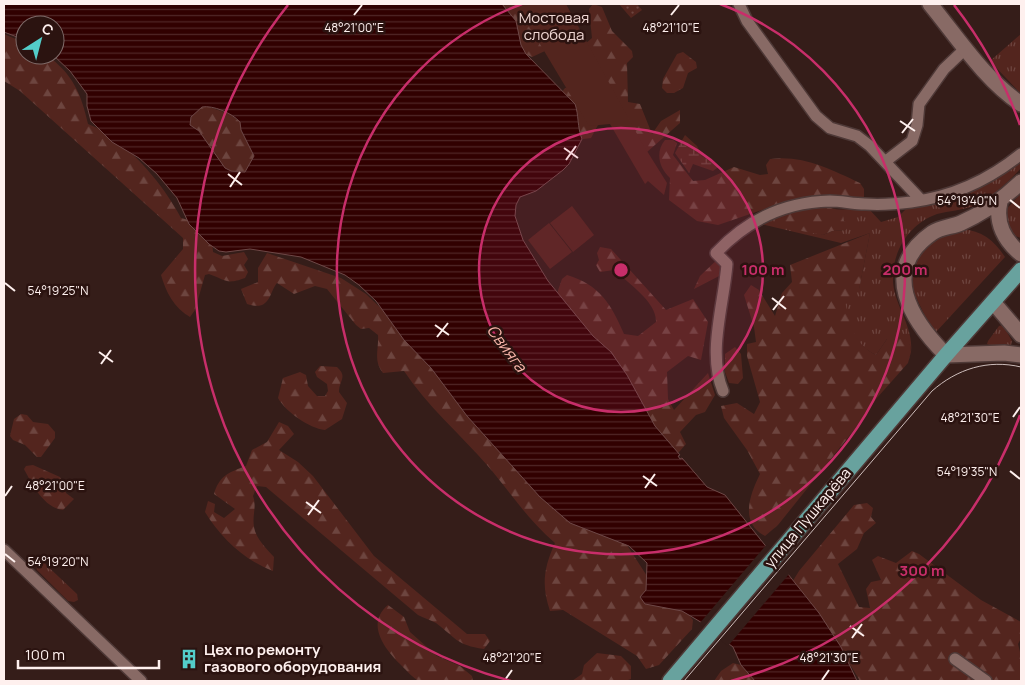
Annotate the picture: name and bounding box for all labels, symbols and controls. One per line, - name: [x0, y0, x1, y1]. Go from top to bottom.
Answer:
- park label: Мостовая слобода: [519, 7, 589, 45]
- north arrow: [15, 15, 65, 65]
- text: С: [38, 18, 58, 40]
- text: 48°21'00"E: [324, 19, 384, 36]
- text: 48°21'10"E: [642, 19, 700, 36]
- text: 54°19'40"N: [937, 192, 997, 209]
- text: 100 m: [742, 259, 784, 280]
- text: 200 m: [882, 259, 928, 280]
- centre of rings: [612, 261, 630, 279]
- text: 54°19'25"N: [28, 282, 88, 299]
- water label: Свияга: [482, 320, 533, 377]
- text: 48°21'30"E: [940, 409, 1000, 426]
- street label: улица Пушкарёва: [759, 463, 856, 572]
- text: 54°19'35"N: [937, 463, 997, 480]
- text: 48°21'00"E: [25, 477, 85, 494]
- text: 54°19'20"N: [27, 553, 89, 570]
- text: 300 m: [900, 560, 944, 581]
- scale bar: [18, 638, 159, 670]
- place label: Цех по ремонту газового оборудования: [204, 639, 381, 677]
- text: 100 m: [25, 644, 65, 665]
- building icon: Цех по ремонту газового оборудования: [178, 648, 200, 670]
- text: 48°21'20"E: [482, 649, 542, 666]
- text: 48°21'30"E: [799, 649, 859, 666]

